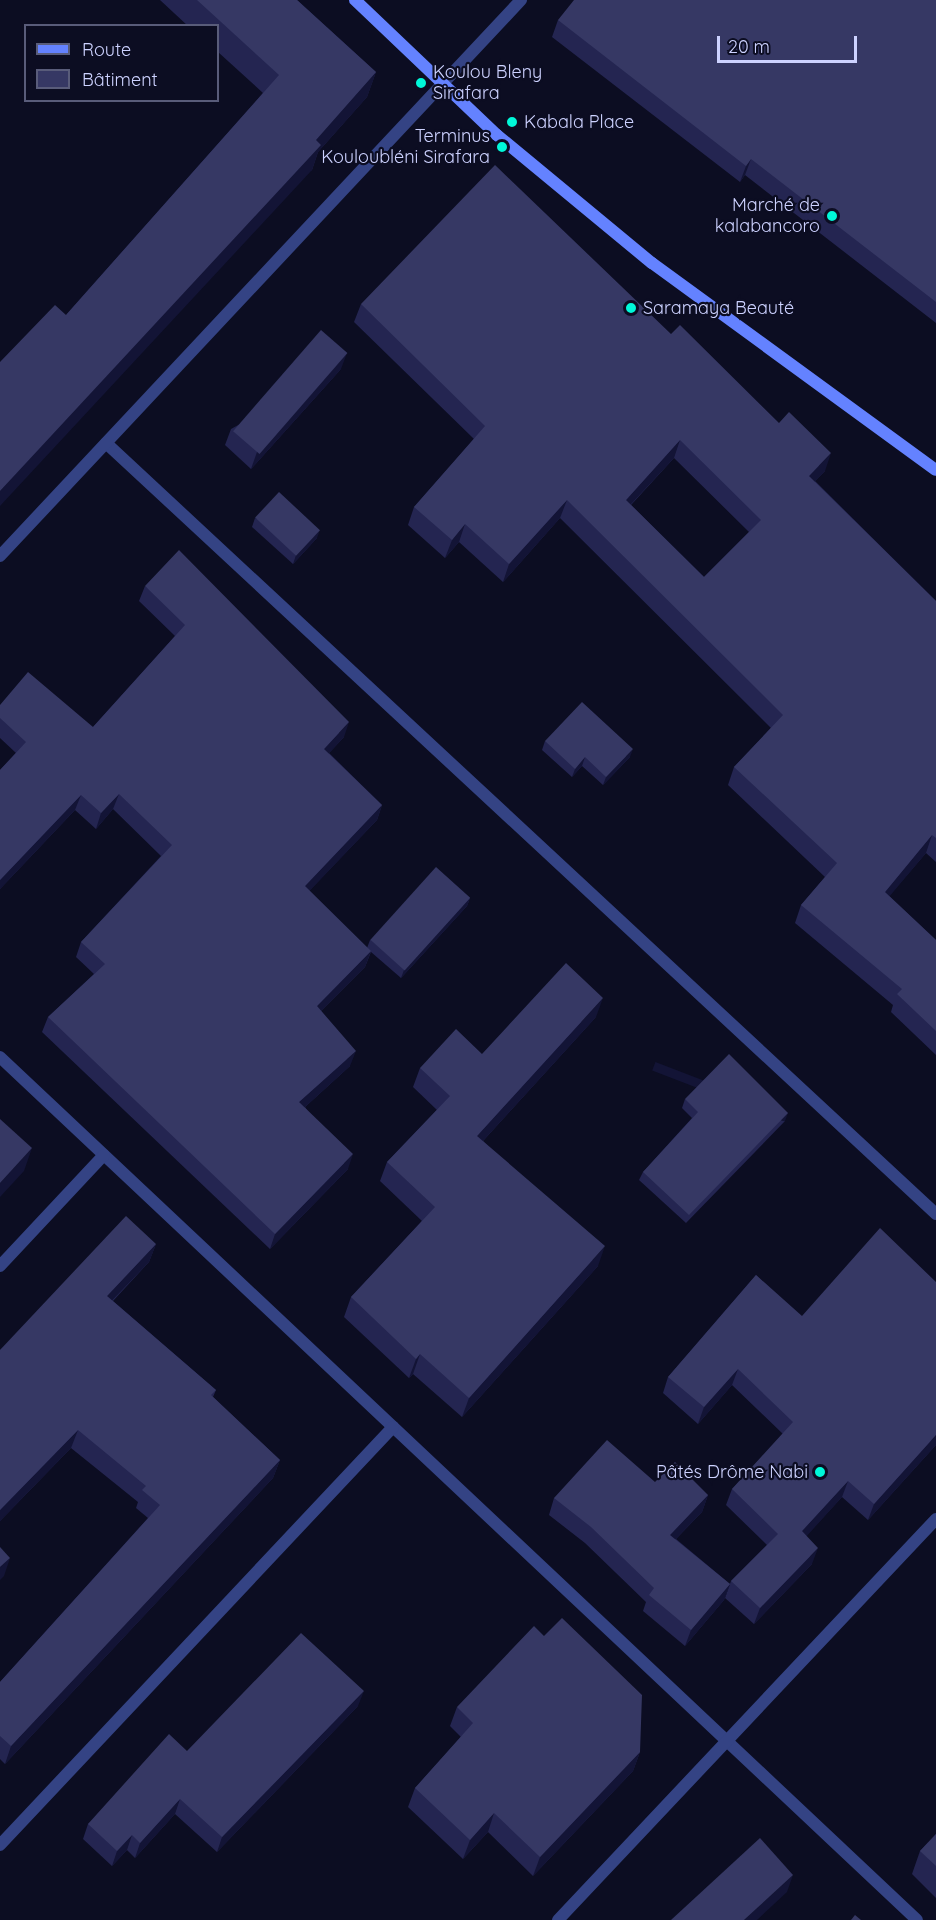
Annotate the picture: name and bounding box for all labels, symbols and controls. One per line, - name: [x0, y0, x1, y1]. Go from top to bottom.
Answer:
- legend: [24, 24, 219, 102]
- scale bar: [720, 24, 860, 62]
- text: 20 m: [728, 35, 770, 58]
- text: Route: [82, 38, 131, 61]
- place label: Koulou Bleny Sirafara: [433, 62, 542, 104]
- text: Bâtiment: [82, 68, 158, 91]
- marker: Koulou Bleny Sirafara: [414, 76, 428, 90]
- place label: Kabala Place: [524, 111, 634, 133]
- marker: Kabala Place: [505, 115, 519, 129]
- place label: Terminus Kouloubléni Sirafara: [321, 126, 490, 168]
- marker: Terminus Kouloubléni Sirafara: [495, 140, 509, 154]
- place label: Marché de kalabancoro: [715, 195, 820, 238]
- marker: Marché de kalabancoro: [825, 209, 839, 223]
- place label: Saramaya Beauté: [643, 297, 794, 319]
- marker: Saramaya Beauté: [624, 301, 638, 315]
- place label: Pâtés Drôme Nabi: [656, 1461, 808, 1483]
- marker: Pâtés Drôme Nabi: [813, 1465, 827, 1479]

